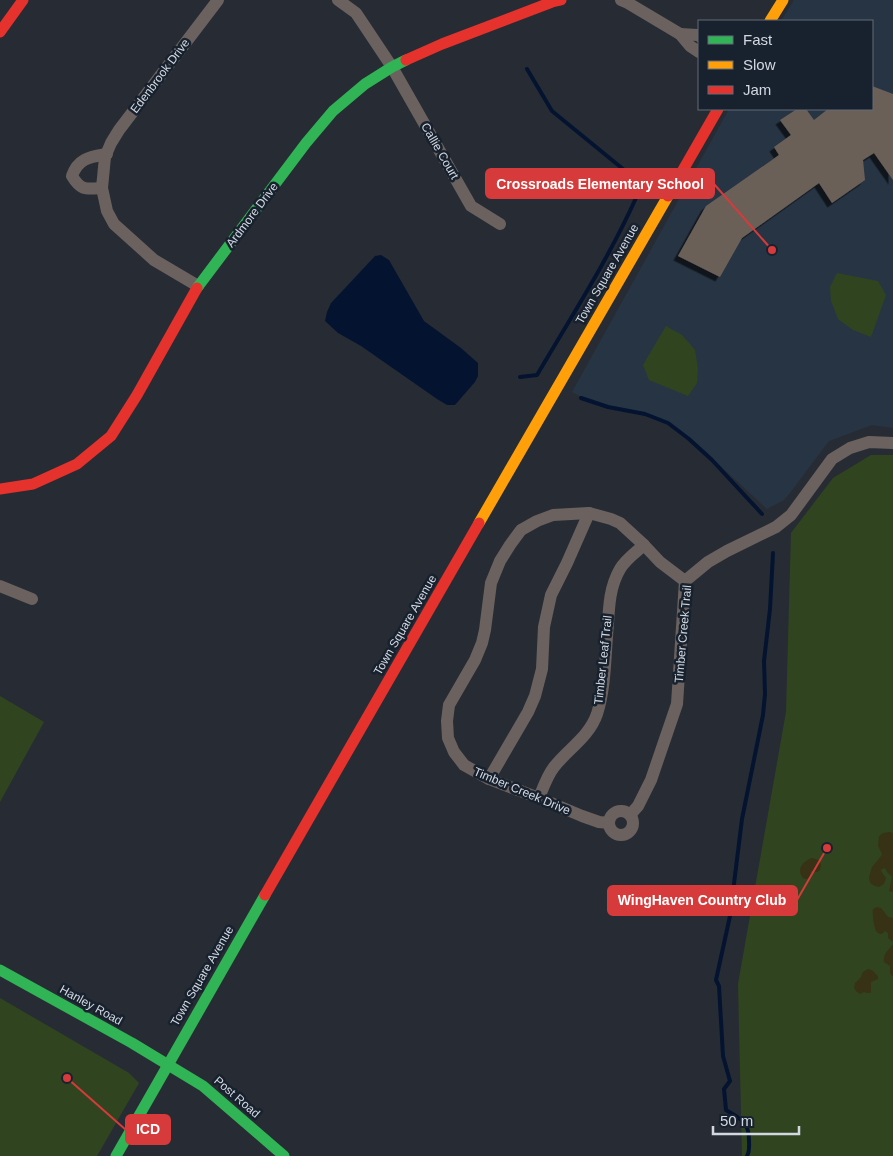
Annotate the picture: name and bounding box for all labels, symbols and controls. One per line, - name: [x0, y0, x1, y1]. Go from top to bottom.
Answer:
- legend: [698, 20, 873, 110]
- text: Fast: [743, 31, 773, 48]
- street label: Edenbrook Drive: [128, 36, 193, 116]
- text: Slow: [743, 56, 776, 73]
- text: Jam: [743, 81, 771, 98]
- street label: Callie Court: [418, 120, 462, 182]
- callout: Crossroads Elementary School: [486, 169, 714, 198]
- text: Crossroads Elementary School: [496, 176, 704, 192]
- street label: Ardmore Drive: [223, 180, 281, 250]
- street label: Town Square Avenue: [573, 221, 642, 327]
- street label: Town Square Avenue: [371, 572, 440, 678]
- street label: Timber Creek Trail: [672, 584, 694, 684]
- street label: Timber Leaf Trail: [591, 615, 615, 705]
- street label: Timber Creek Drive: [472, 764, 573, 818]
- callout: WingHaven Country Club: [608, 886, 797, 915]
- text: WingHaven Country Club: [618, 892, 786, 908]
- street label: Town Square Avenue: [168, 923, 237, 1029]
- street label: Hanley Road: [57, 982, 125, 1028]
- street label: Post Road: [211, 1073, 263, 1121]
- scale bar: [713, 1104, 799, 1136]
- text: 50 m: [720, 1112, 753, 1129]
- callout: ICD: [126, 1115, 170, 1144]
- text: ICD: [136, 1121, 160, 1137]

